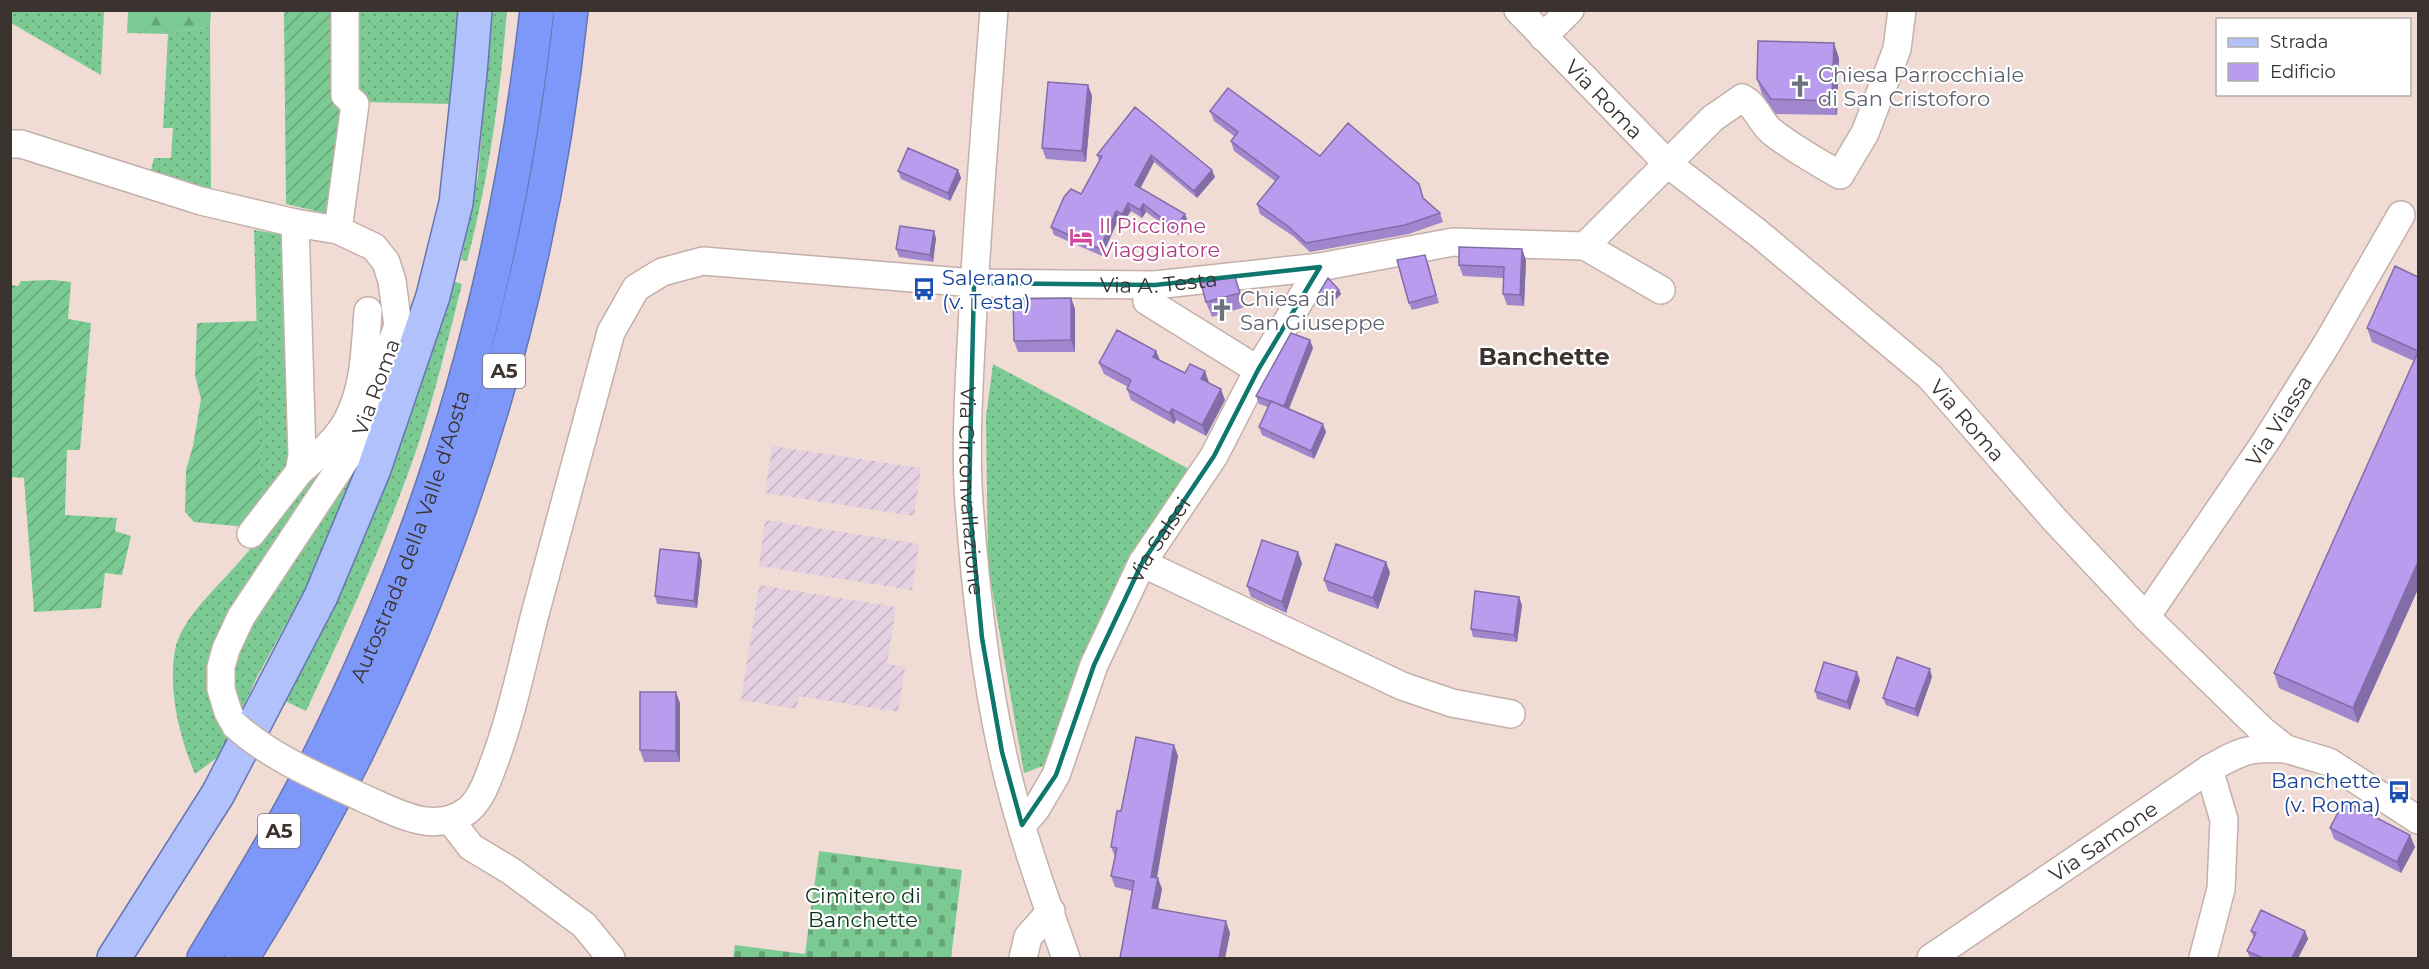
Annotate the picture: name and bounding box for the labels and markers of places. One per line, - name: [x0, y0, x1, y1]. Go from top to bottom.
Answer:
- place label: Chiesa Parrocchiale di San Cristoforo: [1818, 62, 2024, 111]
- church icon: Chiesa Parrocchiale di San Cristoforo: [1787, 73, 1813, 99]
- place label: Il Piccione Viaggiatore: [1099, 213, 1220, 262]
- hotel icon: Il Piccione Viaggiatore: [1068, 224, 1094, 250]
- place label: Salerano (v. Testa): [942, 265, 1033, 314]
- bus stop icon: Salerano (v. Testa): [911, 276, 937, 302]
- place label: Chiesa di San Giuseppe: [1240, 286, 1385, 335]
- church icon: Chiesa di San Giuseppe: [1209, 297, 1235, 323]
- place label: Banchette (v. Roma): [2271, 768, 2381, 817]
- bus stop icon: Banchette (v. Roma): [2386, 779, 2412, 805]

